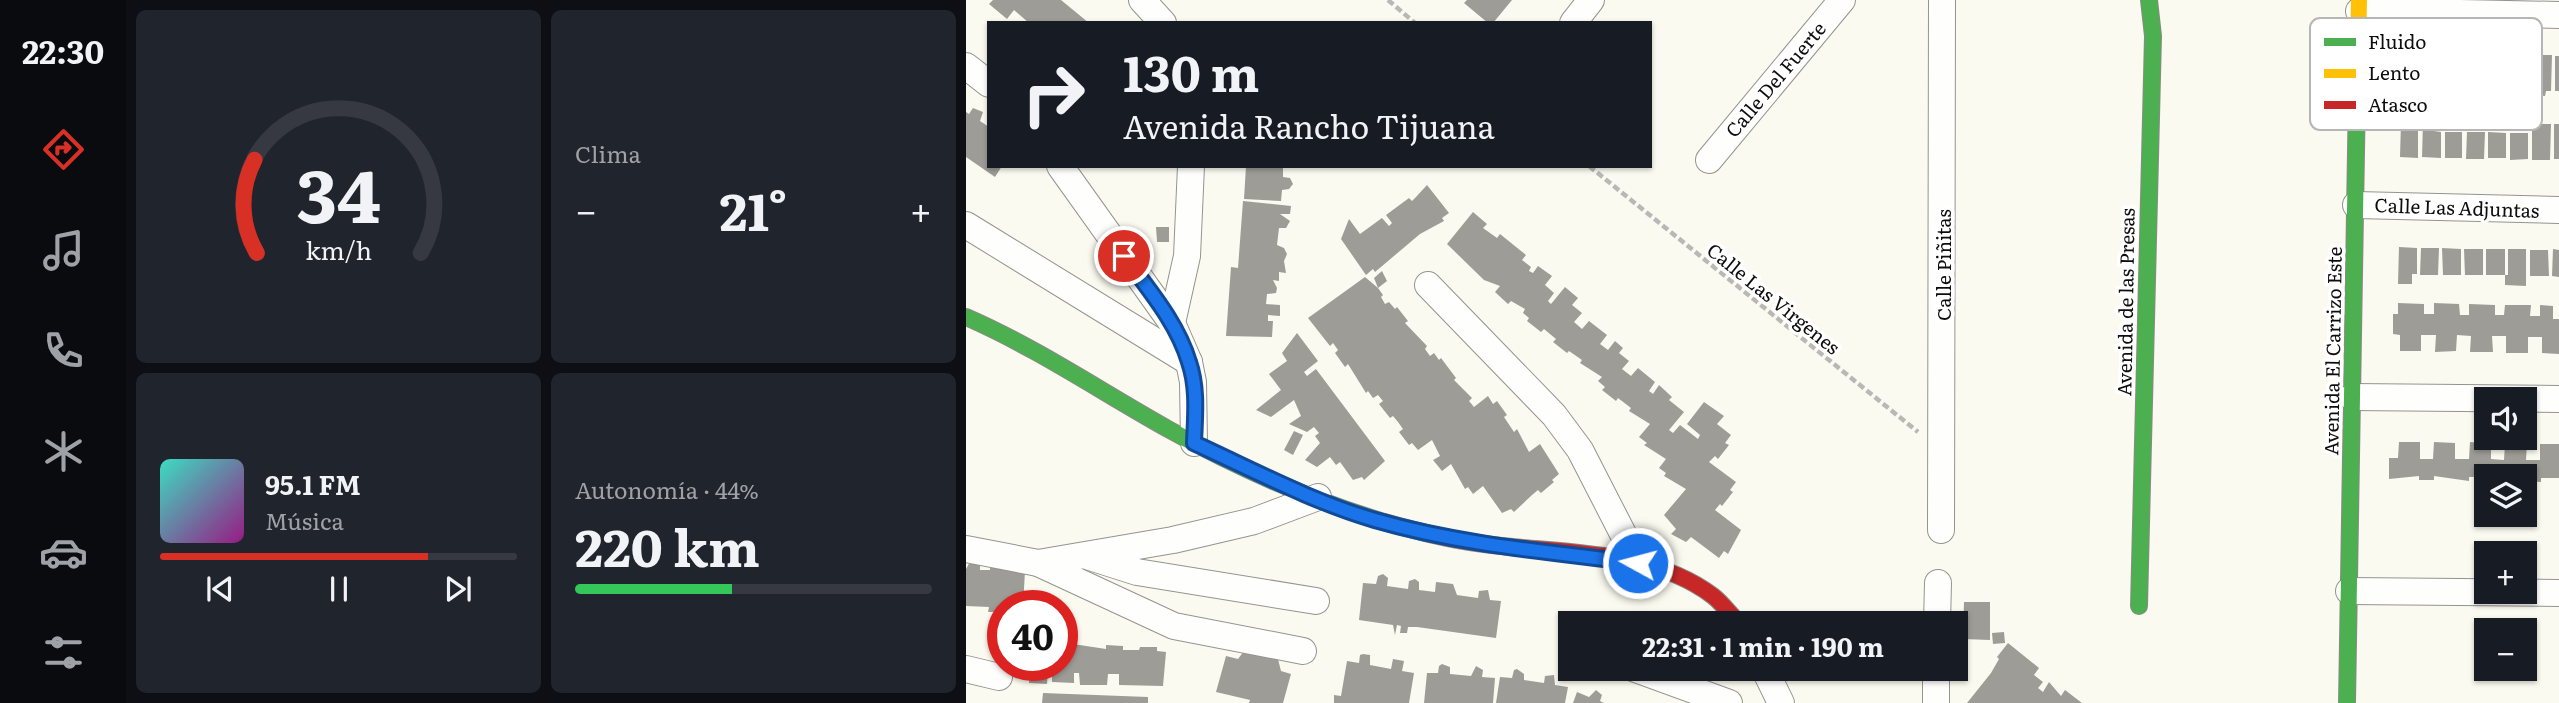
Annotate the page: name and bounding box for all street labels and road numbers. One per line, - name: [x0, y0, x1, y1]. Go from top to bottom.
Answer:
- street label: Calle Del Fuerte: [1718, 15, 1832, 143]
- street label: Calle Las Adjuntas: [2374, 190, 2540, 224]
- street label: Avenida de las Presas: [2109, 207, 2141, 396]
- street label: Calle Piñitas: [1929, 209, 1957, 321]
- street label: Calle Las Virgenes: [1702, 236, 1847, 361]
- street label: Avenida El Carrizo Este: [2316, 246, 2348, 456]

